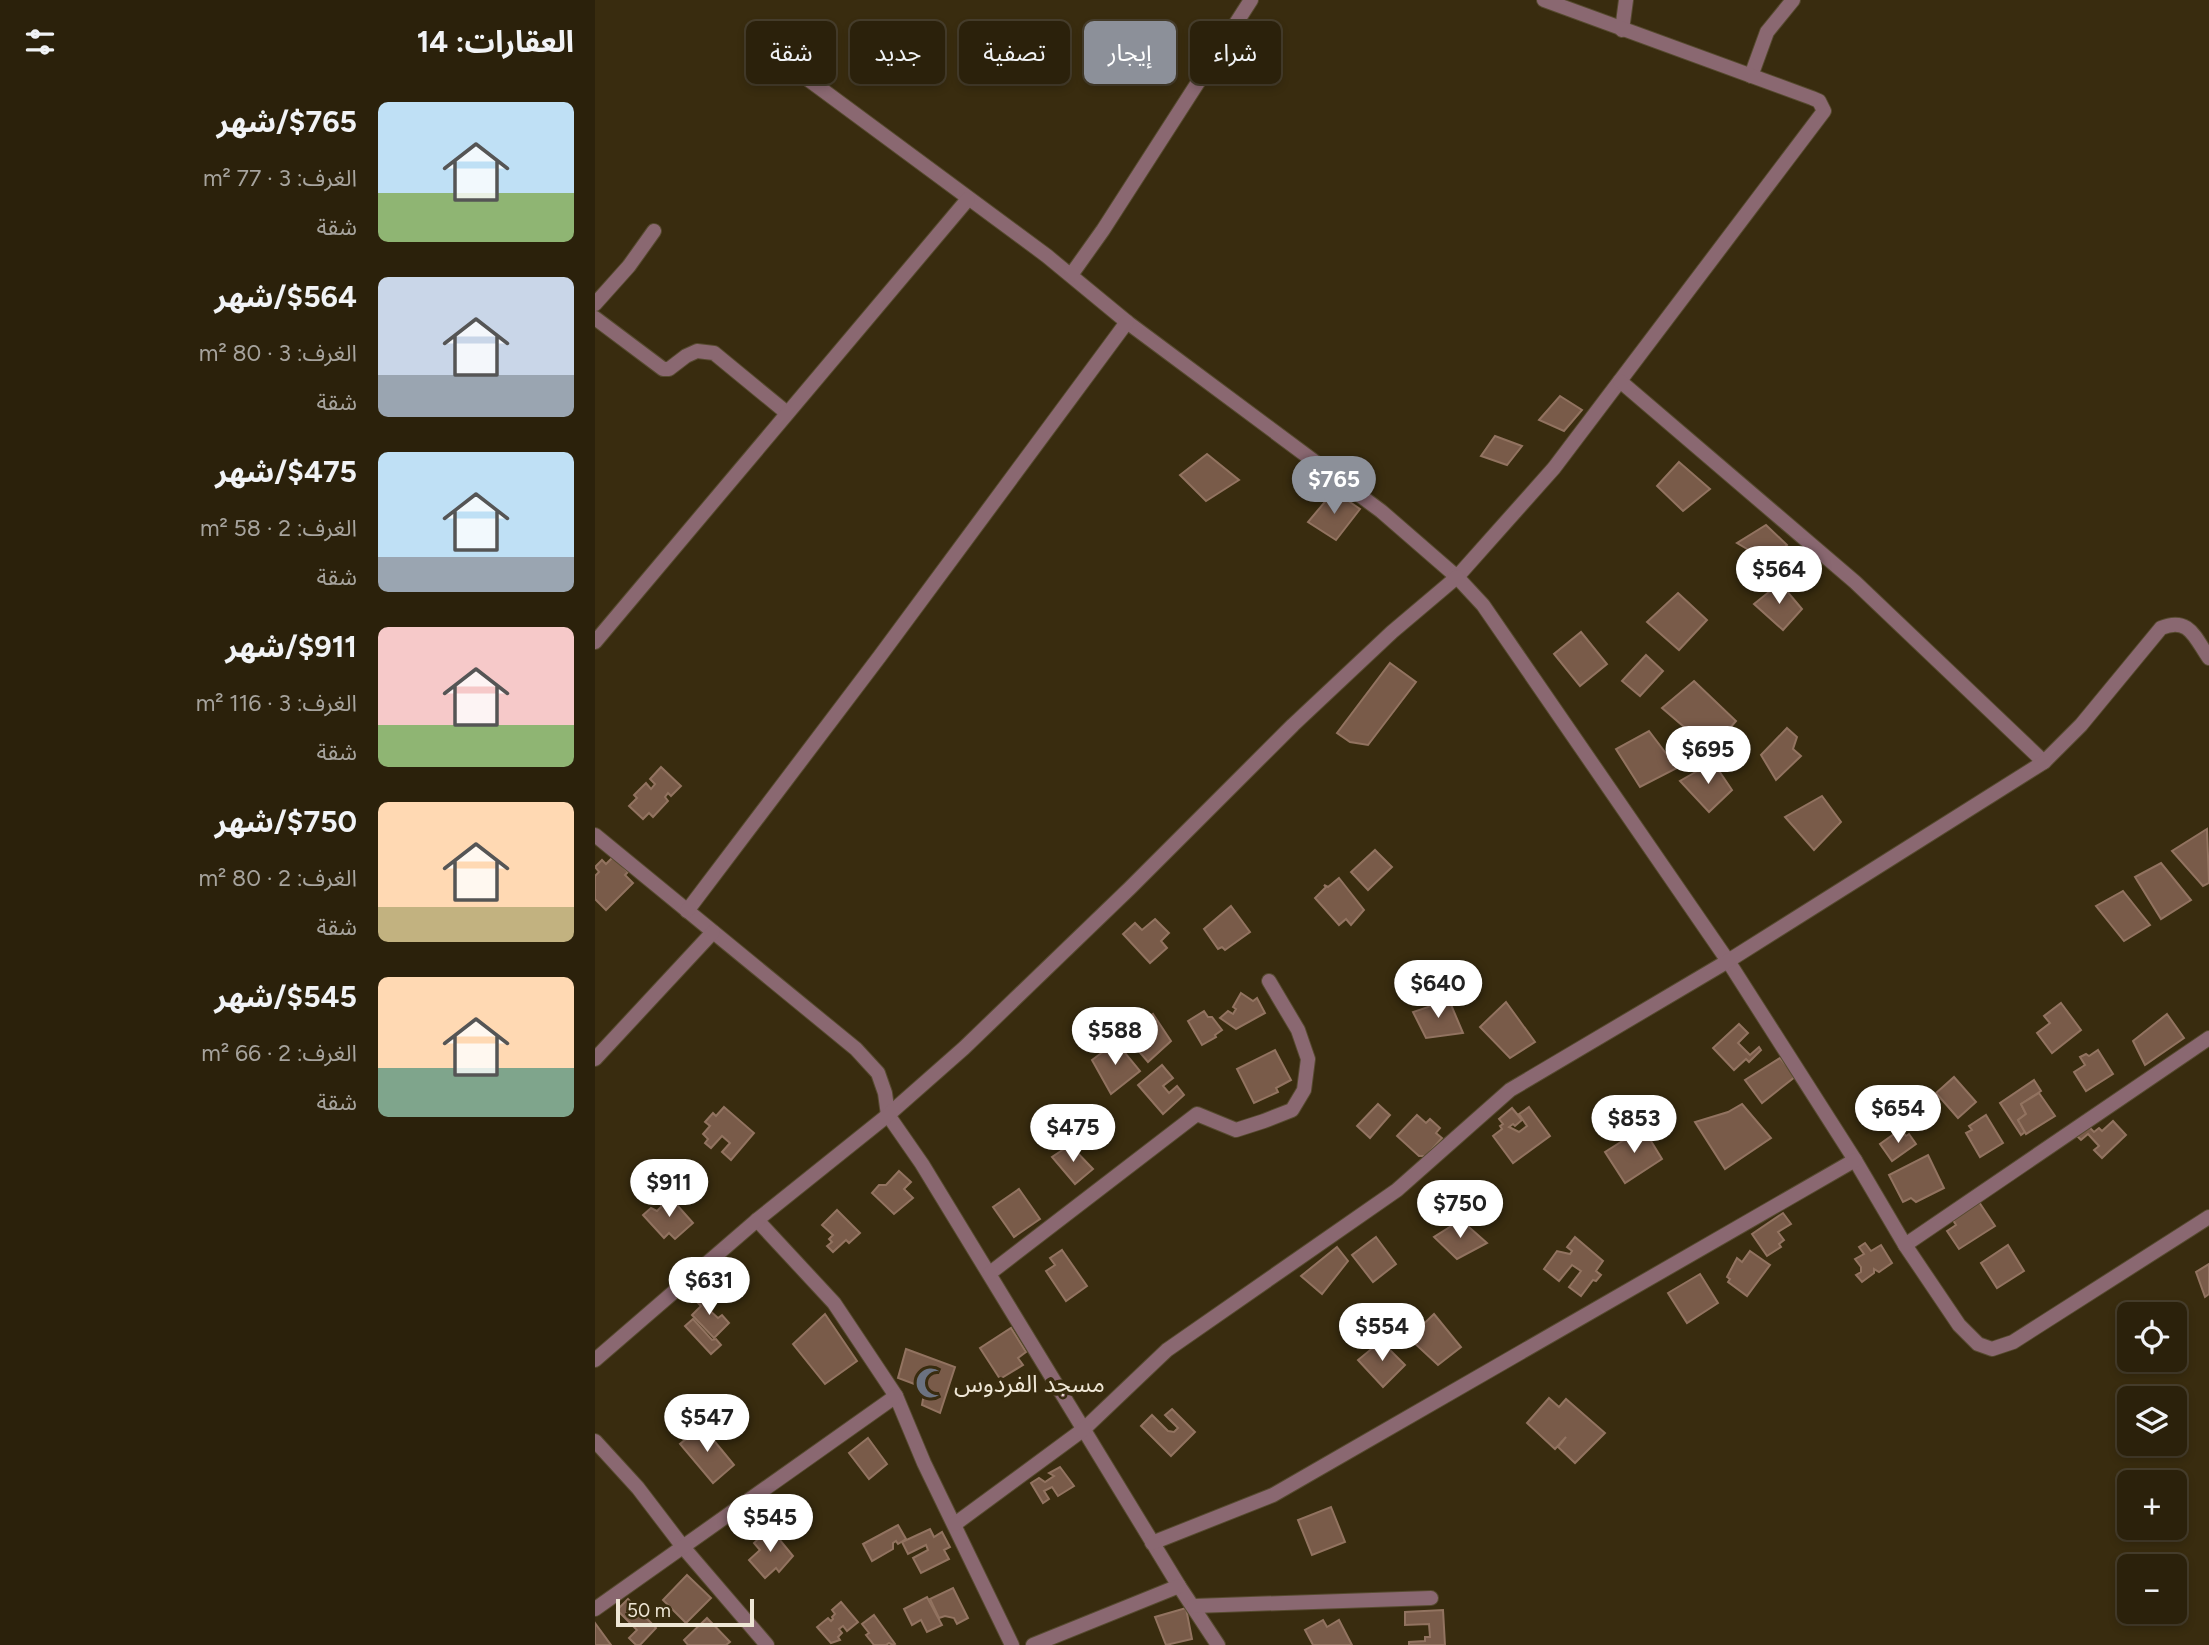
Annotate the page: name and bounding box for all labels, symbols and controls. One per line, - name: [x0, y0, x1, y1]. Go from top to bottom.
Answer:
- chip: شقة: [746, 21, 836, 84]
- chip: جديد: [850, 21, 945, 84]
- chip: تصفية: [959, 21, 1070, 84]
- chip: إيجار: [1084, 21, 1176, 84]
- chip: شراء: [1190, 21, 1281, 84]
- icon: filters: [21, 23, 59, 61]
- text: العقارات: 14: [417, 23, 574, 60]
- text: $765/شهر: [217, 103, 357, 140]
- icon: home: [434, 130, 518, 214]
- text: الغرف: 3 · 77 m²: [203, 164, 357, 192]
- text: شقة: [316, 213, 357, 241]
- text: $564/شهر: [214, 278, 357, 315]
- icon: home: [434, 305, 518, 389]
- text: الغرف: 3 · 80 m²: [199, 339, 357, 367]
- text: شقة: [316, 388, 357, 416]
- text: $475/شهر: [215, 453, 357, 490]
- pin: $765: [1293, 456, 1375, 516]
- text: $765: [1308, 465, 1360, 493]
- icon: home: [434, 480, 518, 564]
- text: الغرف: 2 · 58 m²: [200, 514, 357, 542]
- pin: $564: [1738, 546, 1820, 606]
- text: $564: [1752, 555, 1806, 583]
- text: شقة: [316, 563, 357, 591]
- text: $911/شهر: [226, 628, 357, 665]
- icon: home: [434, 655, 518, 739]
- text: الغرف: 3 · 116 m²: [196, 689, 357, 717]
- pin: $695: [1667, 726, 1749, 786]
- text: $695: [1682, 735, 1734, 763]
- text: شقة: [316, 738, 357, 766]
- text: $750/شهر: [215, 803, 357, 840]
- icon: home: [434, 830, 518, 914]
- text: الغرف: 2 · 80 m²: [199, 864, 357, 892]
- text: شقة: [316, 913, 357, 941]
- pin: $640: [1397, 960, 1479, 1020]
- text: $640: [1410, 969, 1466, 997]
- text: $545/شهر: [214, 978, 357, 1015]
- icon: home: [434, 1005, 518, 1089]
- pin: $588: [1074, 1007, 1156, 1067]
- text: $588: [1088, 1016, 1142, 1044]
- text: الغرف: 2 · 66 m²: [201, 1039, 357, 1067]
- pin: $654: [1857, 1086, 1939, 1145]
- text: شقة: [316, 1088, 357, 1116]
- text: $654: [1871, 1094, 1925, 1122]
- pin: $853: [1593, 1096, 1675, 1155]
- pin: $475: [1032, 1104, 1114, 1164]
- text: $853: [1608, 1104, 1660, 1132]
- text: $475: [1046, 1113, 1100, 1141]
- pin: $911: [628, 1160, 710, 1219]
- text: $911: [646, 1168, 692, 1196]
- pin: $750: [1419, 1180, 1501, 1240]
- text: $750: [1433, 1189, 1487, 1217]
- pin: $631: [668, 1258, 750, 1317]
- text: $631: [685, 1266, 733, 1294]
- map controls: [2117, 1302, 2187, 1624]
- button: locate: [2117, 1302, 2187, 1372]
- pin: $554: [1341, 1304, 1423, 1363]
- text: $554: [1355, 1312, 1409, 1340]
- mosque icon: مسجد الفردوس: [914, 1366, 948, 1400]
- place label: مسجد الفردوس: [954, 1369, 1105, 1398]
- button: layers: [2117, 1386, 2187, 1456]
- pin: $547: [666, 1394, 748, 1454]
- text: $547: [680, 1403, 734, 1431]
- button: +: [2117, 1470, 2187, 1540]
- pin: $545: [729, 1494, 811, 1554]
- text: $545: [743, 1503, 797, 1531]
- button: −: [2117, 1554, 2187, 1624]
- scale bar: [616, 1596, 754, 1628]
- text: 50 m: [627, 1599, 671, 1622]

